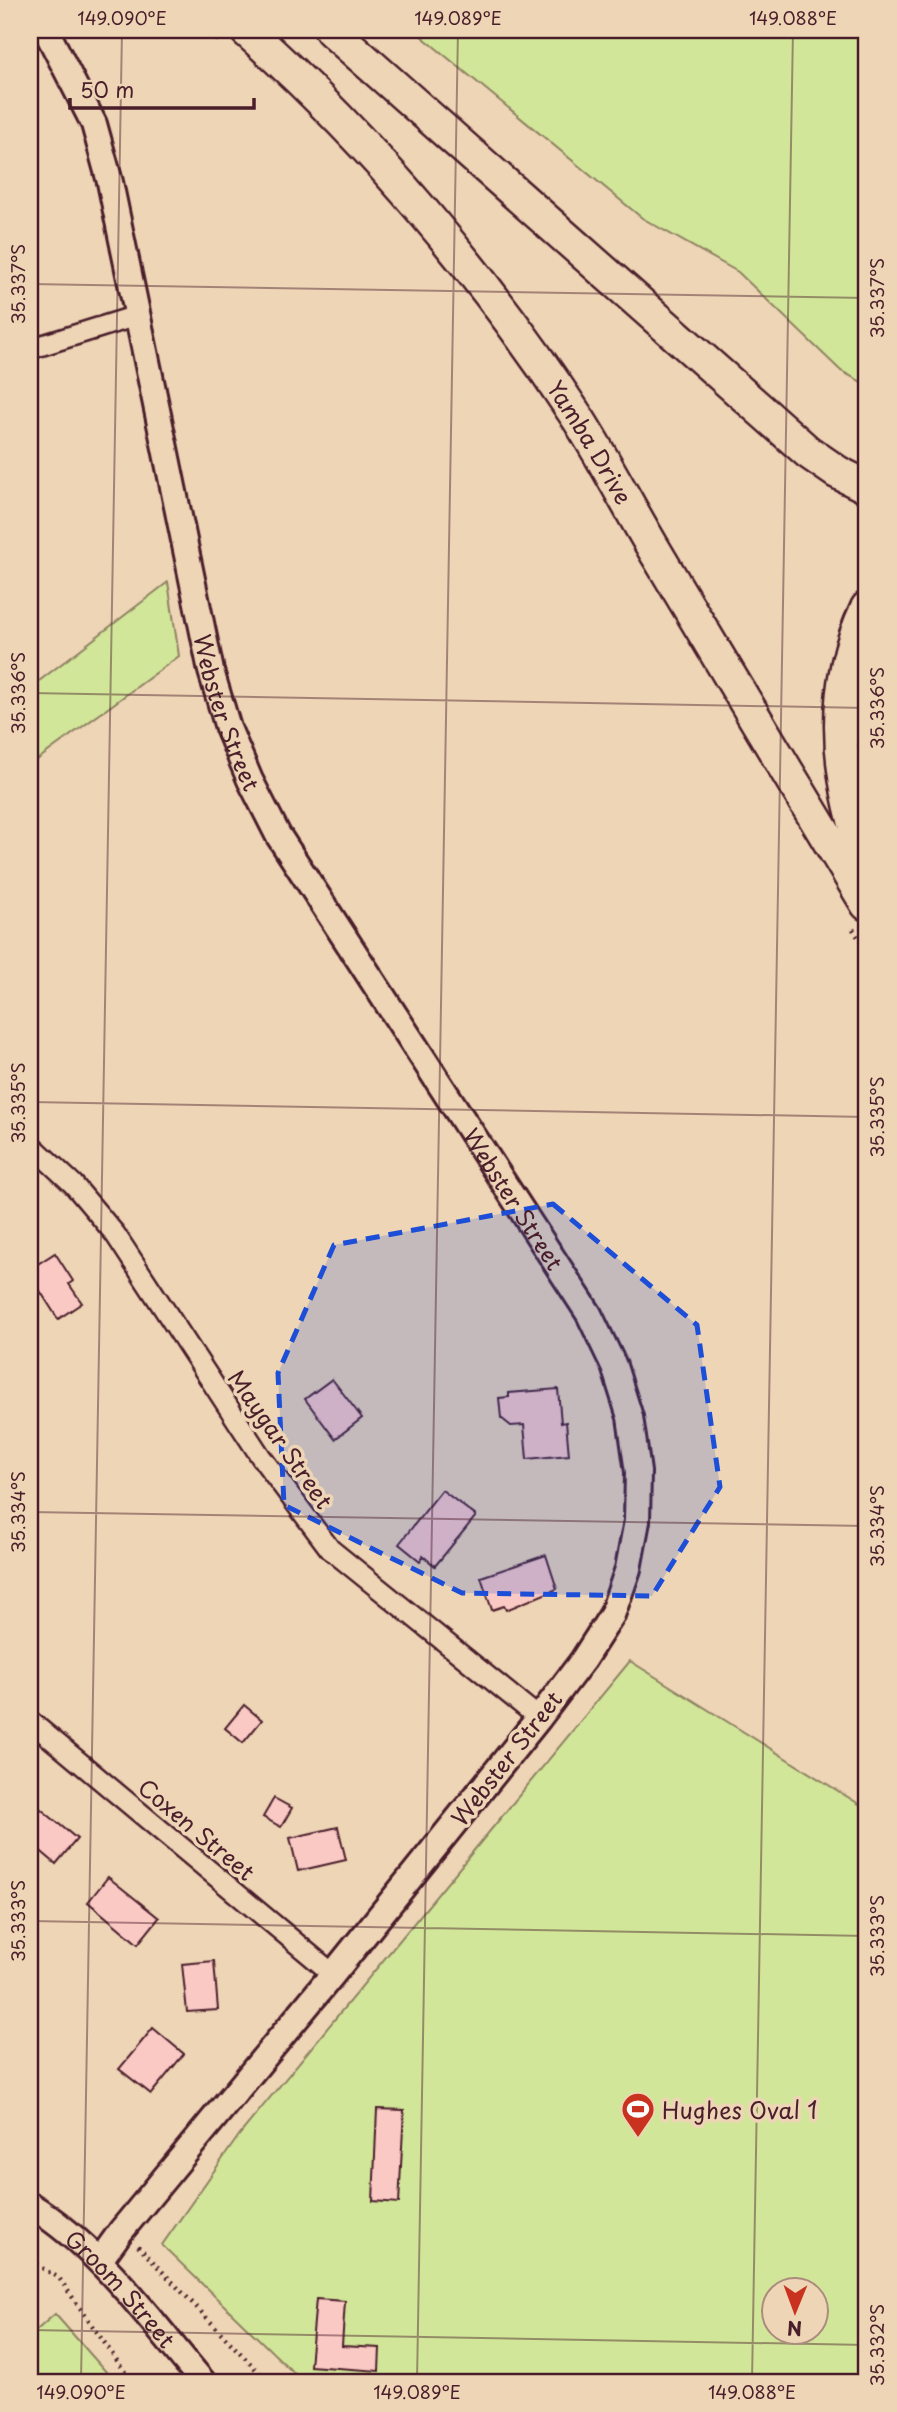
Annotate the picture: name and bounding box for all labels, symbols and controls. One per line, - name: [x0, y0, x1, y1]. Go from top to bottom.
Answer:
- text: 149.090°E: [77, 4, 167, 31]
- text: 149.089°E: [414, 4, 502, 31]
- text: 149.088°E: [749, 4, 837, 31]
- scale bar: [70, 66, 254, 110]
- text: 50 m: [80, 73, 134, 105]
- text: 35.337°S: [4, 244, 31, 324]
- text: 35.337°S: [863, 258, 890, 338]
- street label: Yamba Drive: [539, 373, 642, 510]
- street label: Webster Street: [186, 631, 270, 796]
- text: 35.336°S: [4, 652, 31, 734]
- text: 35.336°S: [863, 667, 890, 749]
- text: 35.335°S: [4, 1062, 31, 1144]
- text: 35.335°S: [863, 1076, 890, 1158]
- street label: Webster Street: [455, 1120, 573, 1276]
- street label: Maygar Street: [220, 1362, 342, 1516]
- text: 35.334°S: [4, 1471, 31, 1553]
- text: 35.334°S: [863, 1485, 890, 1567]
- street label: Webster Street: [442, 1683, 570, 1833]
- street label: Coxen Street: [131, 1770, 263, 1888]
- text: 35.333°S: [4, 1880, 31, 1962]
- text: 35.333°S: [863, 1895, 890, 1977]
- sports icon: Hughes Oval 1: [619, 2090, 657, 2139]
- place label: Hughes Oval 1: [662, 2092, 818, 2127]
- street label: Groom Street: [58, 2221, 185, 2355]
- north arrow: [760, 2276, 830, 2346]
- text: 35.332°S: [863, 2304, 890, 2386]
- text: N: [787, 2315, 802, 2343]
- text: 149.090°E: [36, 2378, 126, 2405]
- text: 149.089°E: [373, 2378, 461, 2405]
- text: 149.088°E: [708, 2378, 796, 2405]

